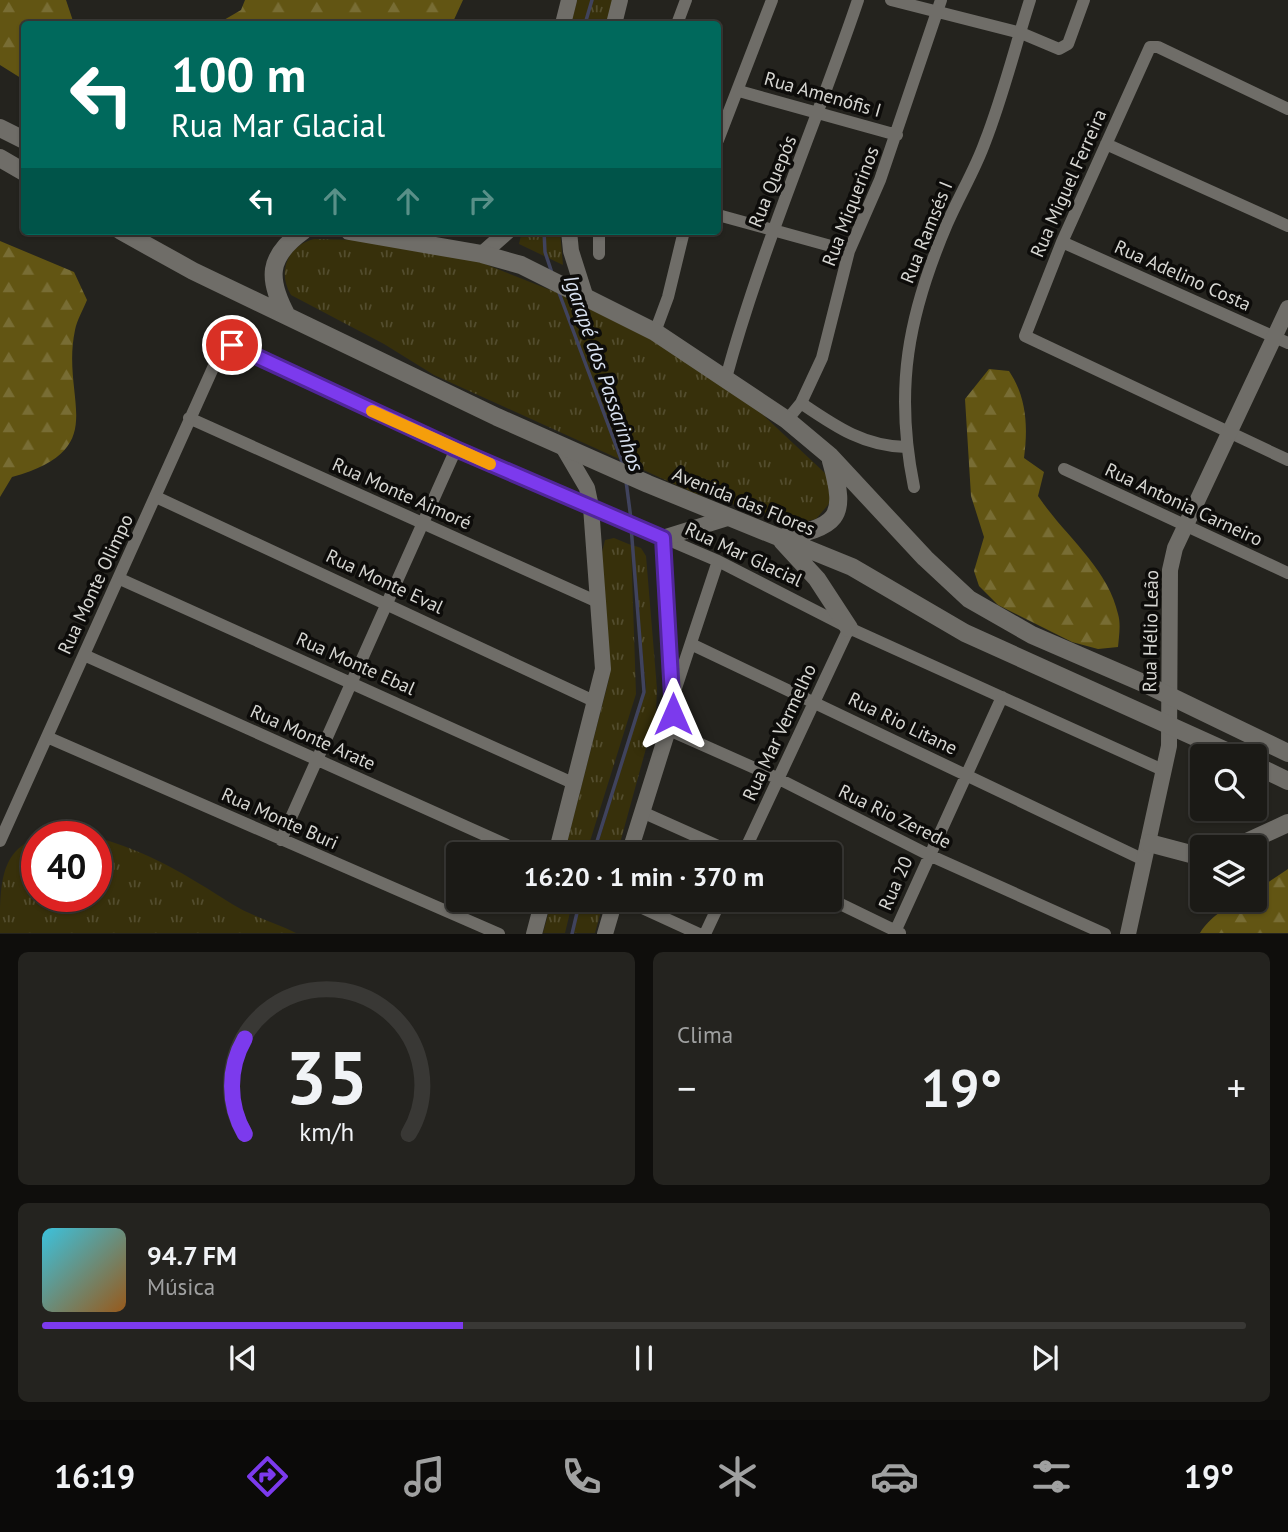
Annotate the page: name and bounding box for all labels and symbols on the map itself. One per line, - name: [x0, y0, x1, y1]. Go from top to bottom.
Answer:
- street label: Rua Amenófis I: [762, 66, 884, 122]
- street label: Rua Miguel Ferreira: [1025, 105, 1111, 261]
- street label: Rua Quepós: [743, 131, 801, 231]
- street label: Rua Miquerinos: [816, 143, 884, 269]
- street label: Rua Ramsés I: [895, 177, 957, 287]
- street label: Rua Adelino Costa: [1111, 234, 1255, 316]
- water label: Igarapé dos Passarinhos: [558, 271, 651, 476]
- pin: [202, 315, 262, 375]
- street label: Rua Monte Aimoré: [329, 452, 475, 534]
- street label: Rua Antonia Carneiro: [1101, 457, 1267, 551]
- street label: Avenida das Flores: [669, 461, 819, 541]
- street label: Rua Monte Olimpo: [52, 510, 138, 658]
- street label: Rua Mar Glacial: [681, 516, 807, 592]
- street label: Rua Monte Eval: [322, 543, 448, 619]
- street label: Rua Hélio Leão: [1137, 570, 1163, 692]
- street label: Rua Monte Ebal: [293, 626, 420, 700]
- street label: Rua Mar Vermelho: [737, 660, 821, 804]
- position arrow: [636, 677, 710, 751]
- street label: Rua Rio Litane: [845, 686, 961, 760]
- street label: Rua Monte Arate: [247, 699, 379, 775]
- street label: Rua Rio Zerede: [835, 778, 955, 854]
- street label: Rua Monte Buri: [218, 782, 342, 854]
- speed limit sign: 40: [21, 821, 112, 912]
- street label: Rua 20: [873, 852, 917, 914]

